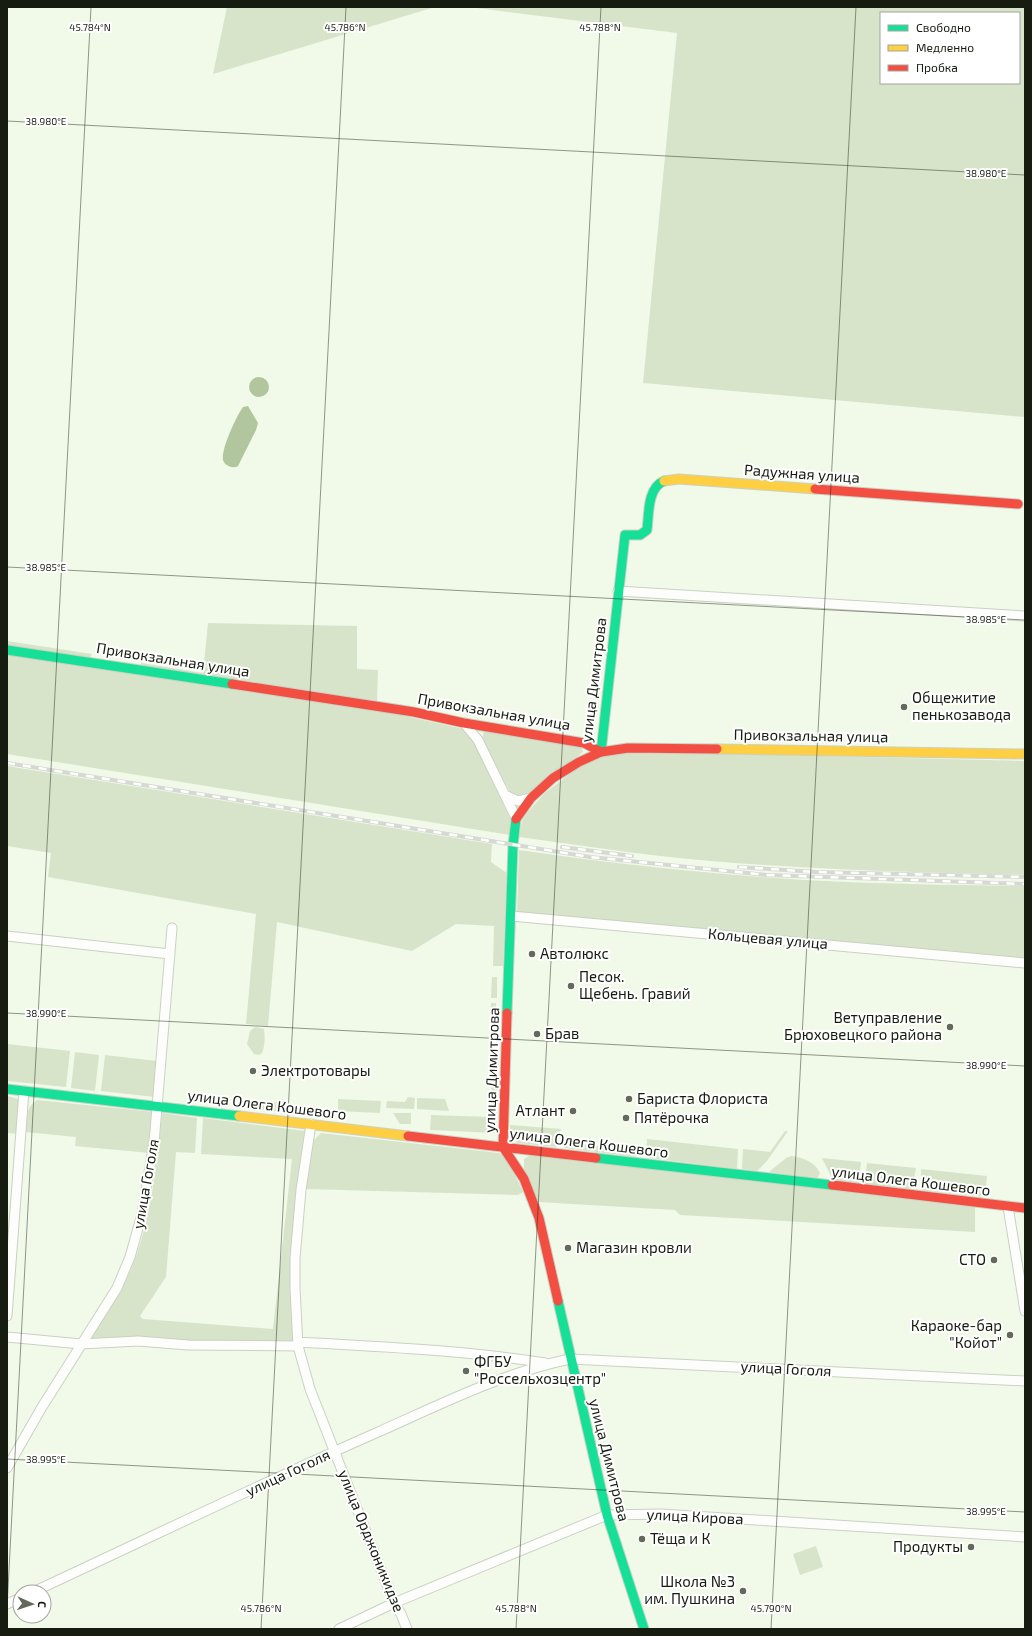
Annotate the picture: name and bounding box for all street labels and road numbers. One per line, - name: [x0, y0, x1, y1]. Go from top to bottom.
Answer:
- street label: Радужная улица: [744, 460, 861, 487]
- street label: улица Димитрова: [576, 616, 611, 743]
- street label: Привокзальная улица: [95, 638, 251, 681]
- street label: Привокзальная улица: [416, 689, 572, 734]
- street label: Привокзальная улица: [733, 725, 889, 746]
- street label: Кольцевая улица: [707, 924, 829, 953]
- street label: улица Димитрова: [480, 1007, 503, 1133]
- street label: улица Олега Кошевого: [186, 1085, 348, 1124]
- street label: улица Олега Кошевого: [508, 1123, 670, 1162]
- street label: улица Гоголя: [128, 1137, 163, 1230]
- street label: улица Олега Кошевого: [830, 1161, 992, 1200]
- street label: улица Гоголя: [740, 1357, 832, 1380]
- street label: улица Димитрова: [585, 1397, 634, 1523]
- street label: улица Гоголя: [243, 1445, 333, 1500]
- street label: улица Орджоникидзе: [334, 1467, 409, 1615]
- street label: улица Кирова: [646, 1504, 744, 1529]

